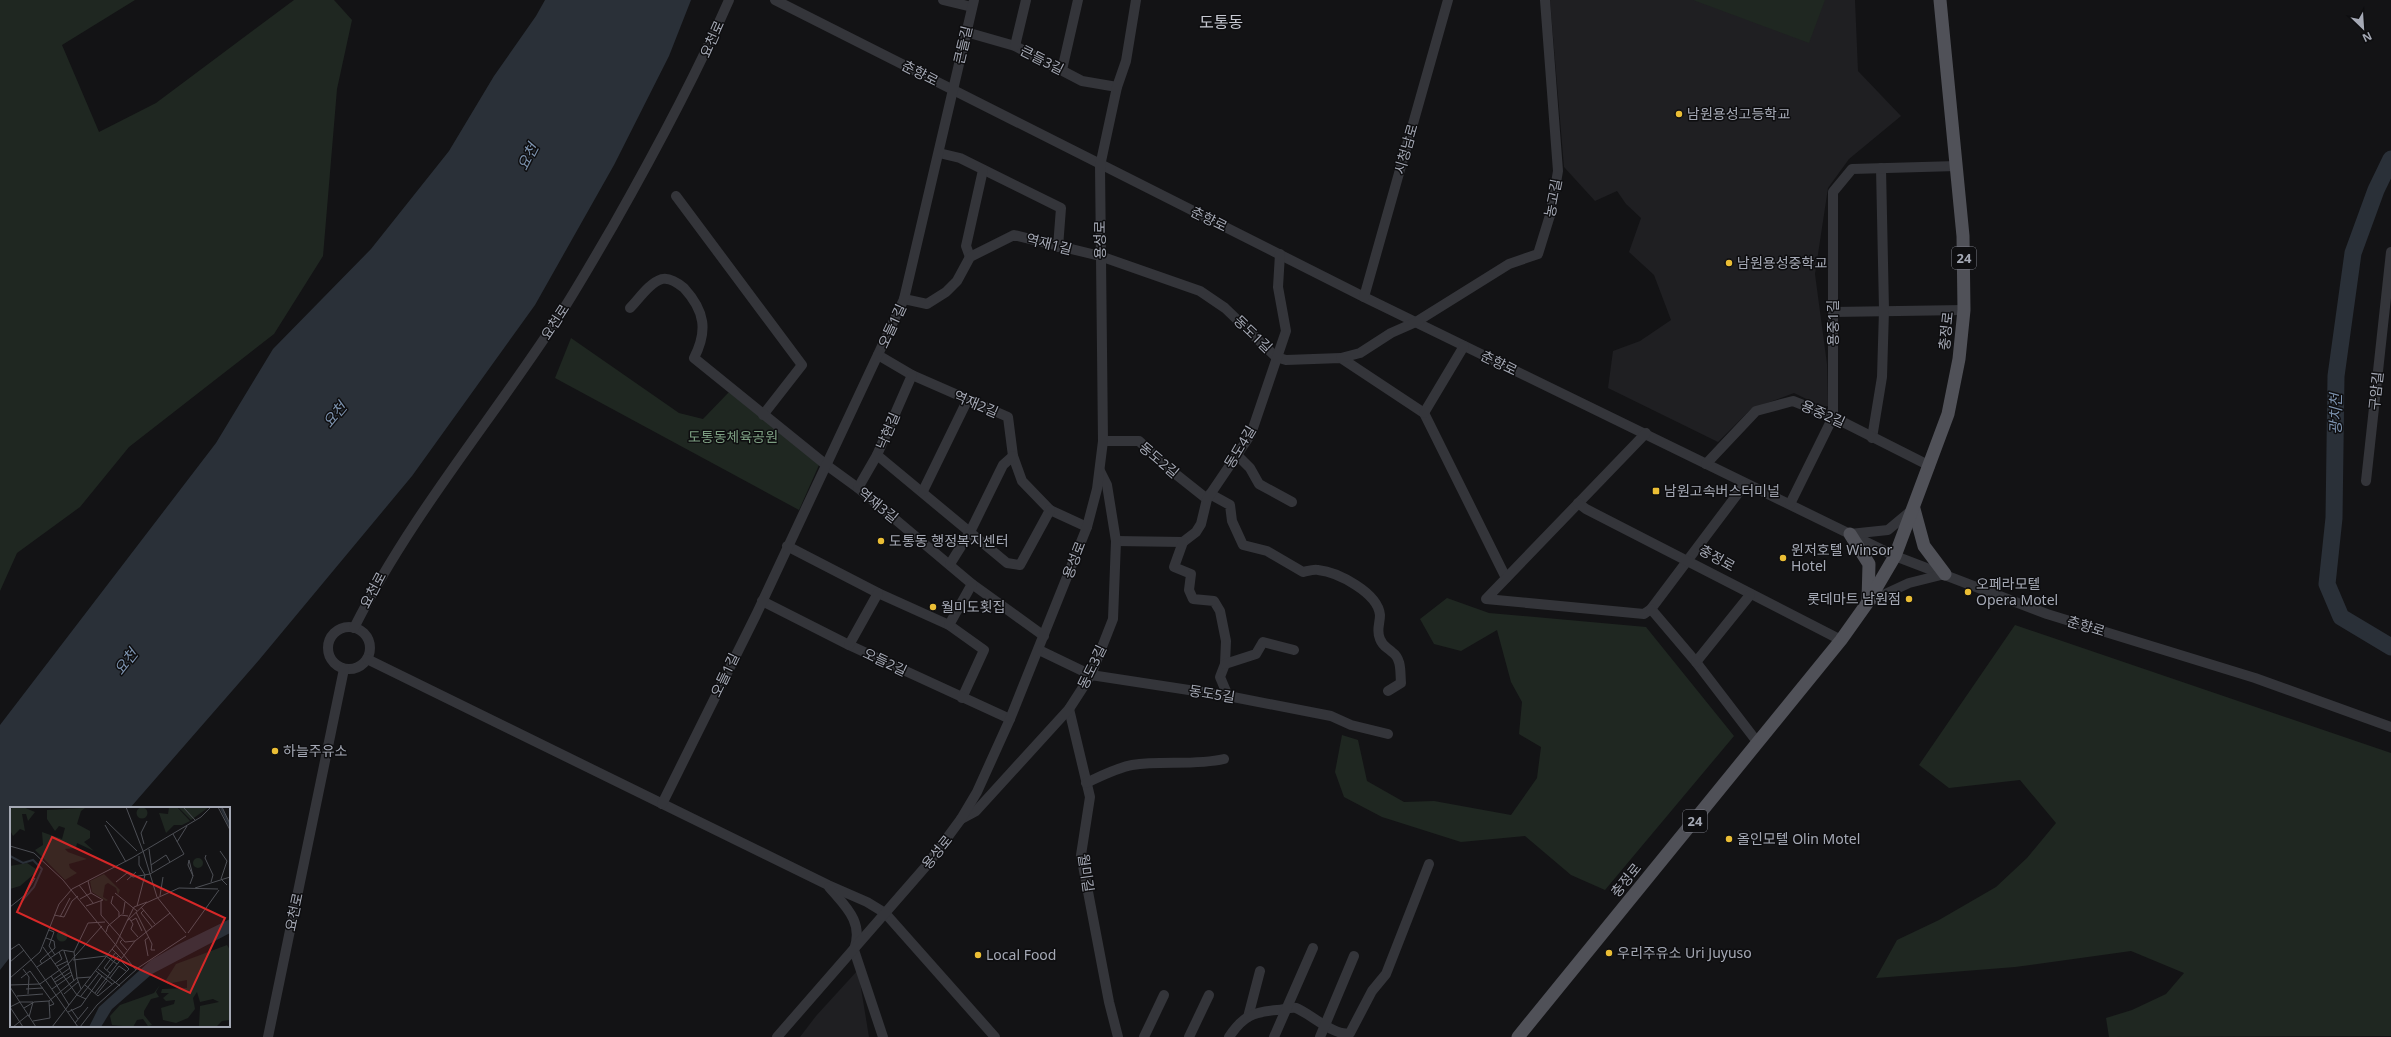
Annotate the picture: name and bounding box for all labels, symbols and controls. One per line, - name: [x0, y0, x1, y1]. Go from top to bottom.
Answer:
- north arrow: [2343, 8, 2383, 48]
- district label: 도통동: [1199, 11, 1243, 33]
- street label: 요천로: [695, 17, 728, 60]
- street label: 큰들길: [949, 24, 976, 66]
- text: N: [2360, 29, 2375, 46]
- street label: 큰들3길: [1017, 40, 1067, 79]
- street label: 춘향로: [899, 55, 942, 90]
- place label: 남원용성고등학교: [1687, 104, 1790, 123]
- marker: 남원용성고등학교: [1674, 109, 1684, 119]
- street label: 시청남로: [1389, 121, 1422, 176]
- water label: 요천: [512, 138, 543, 173]
- street label: 농고길: [1539, 177, 1566, 219]
- street label: 춘향로: [1188, 202, 1231, 236]
- street label: 용성로: [1090, 221, 1109, 259]
- street label: 역재1길: [1024, 229, 1074, 258]
- road number: 24: [1952, 247, 1976, 269]
- place label: 남원용성중학교: [1737, 253, 1827, 272]
- marker: 남원용성중학교: [1724, 258, 1734, 268]
- street label: 요천로: [536, 300, 573, 343]
- street label: 용중1길: [1823, 300, 1842, 346]
- street label: 오들1길: [873, 301, 910, 351]
- street label: 동도1길: [1230, 311, 1277, 357]
- street label: 충정로: [1934, 311, 1957, 351]
- street label: 춘향로: [1478, 346, 1521, 380]
- street label: 구암길: [2364, 371, 2387, 411]
- street label: 역재2길: [951, 386, 1001, 421]
- water label: 광치천: [2325, 391, 2345, 435]
- street label: 용중2길: [1798, 395, 1848, 432]
- water label: 요천: [318, 396, 352, 431]
- street label: 낙현길: [871, 409, 904, 452]
- street label: 동도4길: [1219, 422, 1260, 472]
- park label: 도통동체육공원: [688, 427, 778, 446]
- street label: 동도2길: [1135, 437, 1183, 482]
- place label: 남원고속버스터미널: [1664, 481, 1780, 500]
- street label: 역재3길: [854, 483, 902, 527]
- marker: 남원고속버스터미널: [1651, 486, 1661, 496]
- place label: 도통동 행정복지센터: [889, 531, 1009, 550]
- marker: 도통동 행정복지센터: [876, 536, 886, 546]
- street label: 용성로: [1058, 538, 1089, 581]
- street label: 충정로: [1696, 540, 1739, 575]
- place label: 윈저호텔 Winsor Hotel: [1791, 540, 1893, 575]
- marker: 윈저호텔 Winsor Hotel: [1778, 553, 1788, 563]
- street label: 요천로: [355, 568, 390, 611]
- place label: 오페라모텔 Opera Motel: [1976, 574, 2058, 609]
- marker: 오페라모텔 Opera Motel: [1963, 587, 1973, 597]
- place label: 롯데마트 남원점: [1807, 589, 1901, 608]
- marker: 롯데마트 남원점: [1904, 594, 1914, 604]
- place label: 월미도횟집: [941, 597, 1005, 616]
- marker: 월미도횟집: [928, 602, 938, 612]
- street label: 춘향로: [2065, 611, 2108, 640]
- street label: 동도3길: [1073, 642, 1110, 692]
- water label: 요천: [109, 643, 143, 678]
- street label: 오들2길: [860, 643, 910, 680]
- street label: 오들1길: [706, 650, 743, 700]
- street label: 동도5길: [1188, 680, 1237, 707]
- place label: 하늘주유소: [283, 741, 348, 760]
- marker: 하늘주유소: [270, 746, 280, 756]
- inset map: [10, 807, 230, 1027]
- road number: 24: [1683, 810, 1707, 832]
- place label: 올인모텔 Olin Motel: [1737, 829, 1860, 848]
- street label: 용성로: [917, 831, 956, 873]
- marker: 올인모텔 Olin Motel: [1724, 834, 1734, 844]
- street label: 월미길: [1074, 852, 1099, 893]
- street label: 충정로: [1606, 859, 1645, 901]
- street label: 요천로: [280, 891, 307, 933]
- place label: 우리주유소 Uri Juyuso: [1617, 943, 1752, 962]
- place label: Local Food: [986, 945, 1056, 964]
- marker: 우리주유소 Uri Juyuso: [1604, 948, 1614, 958]
- marker: Local Food: [973, 950, 983, 960]

